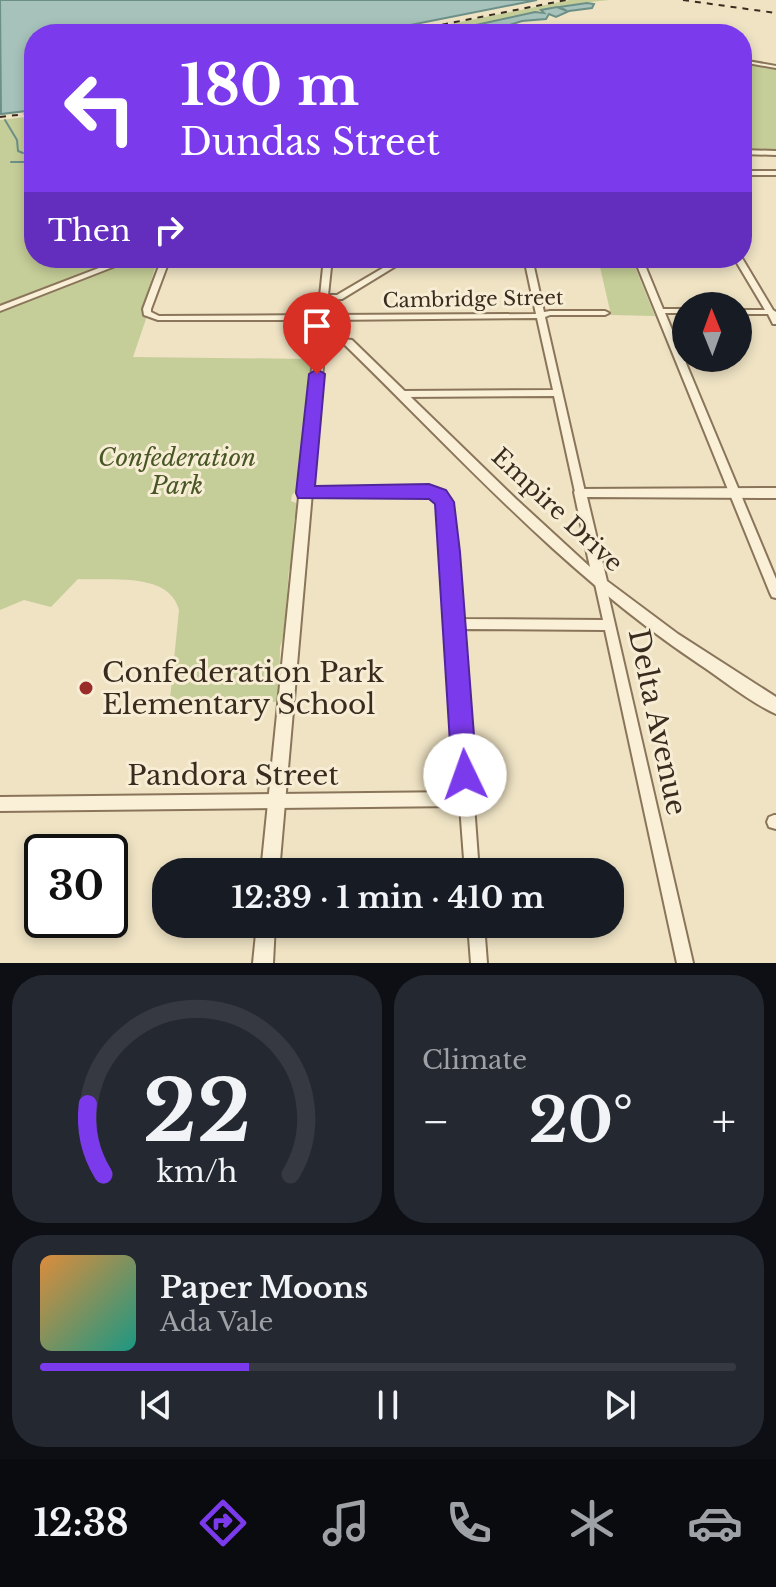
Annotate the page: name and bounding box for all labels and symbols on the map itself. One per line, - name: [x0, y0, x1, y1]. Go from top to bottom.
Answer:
- street label: Cambridge Street: [382, 285, 564, 313]
- pin: [283, 292, 351, 374]
- north arrow: [672, 292, 752, 372]
- street label: Empire Drive: [486, 442, 629, 578]
- park label: Confederation Park: [98, 443, 256, 500]
- street label: Delta Avenue: [621, 626, 694, 818]
- place label: Confederation Park Elementary School: [102, 655, 385, 722]
- marker: Confederation Park Elementary School: [77, 679, 95, 697]
- position arrow: [423, 733, 507, 817]
- street label: Pandora Street: [127, 758, 339, 793]
- speed limit sign: 30: [24, 834, 128, 938]

